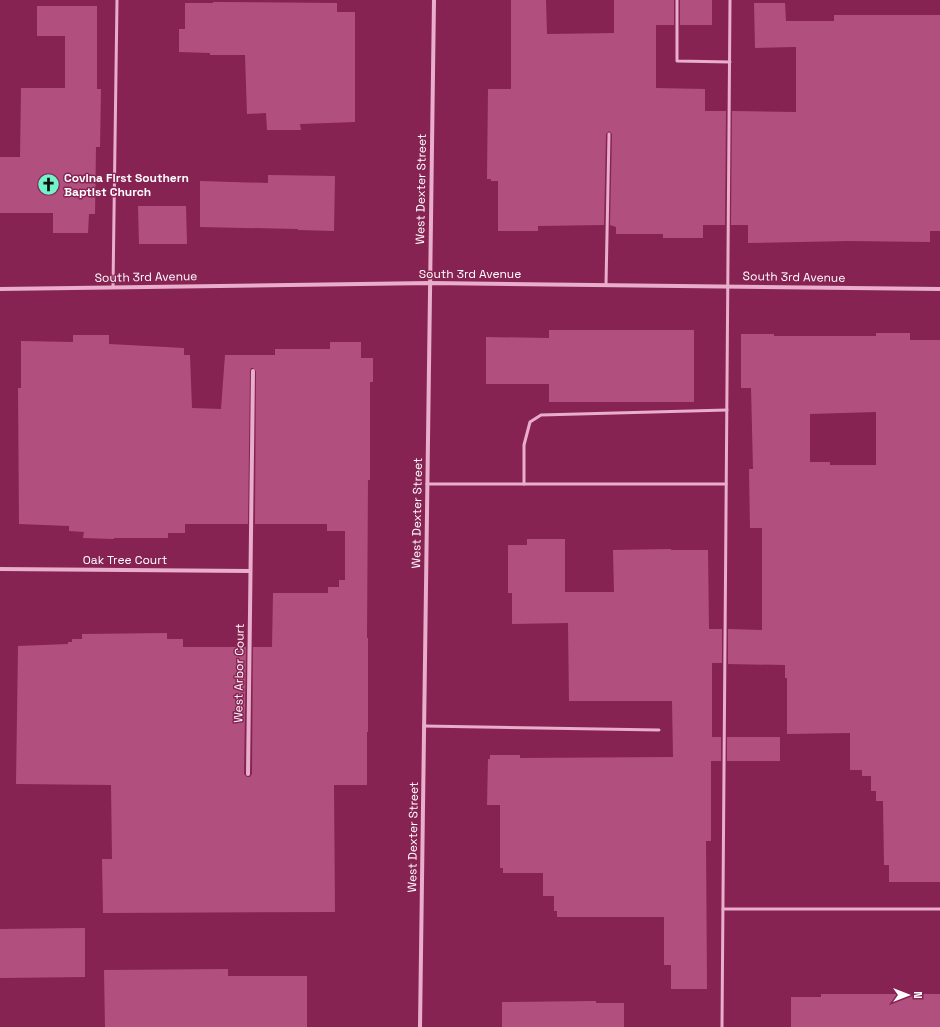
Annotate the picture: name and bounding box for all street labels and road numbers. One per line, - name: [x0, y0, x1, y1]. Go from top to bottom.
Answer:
- street label: West Dexter Street: [412, 134, 430, 244]
- street label: South 3rd Avenue: [419, 266, 521, 282]
- street label: South 3rd Avenue: [95, 268, 197, 286]
- street label: South 3rd Avenue: [743, 268, 845, 286]
- street label: West Dexter Street: [408, 458, 426, 568]
- street label: Oak Tree Court: [83, 552, 167, 568]
- street label: West Arbor Court: [230, 623, 248, 723]
- street label: West Dexter Street: [404, 782, 422, 892]

